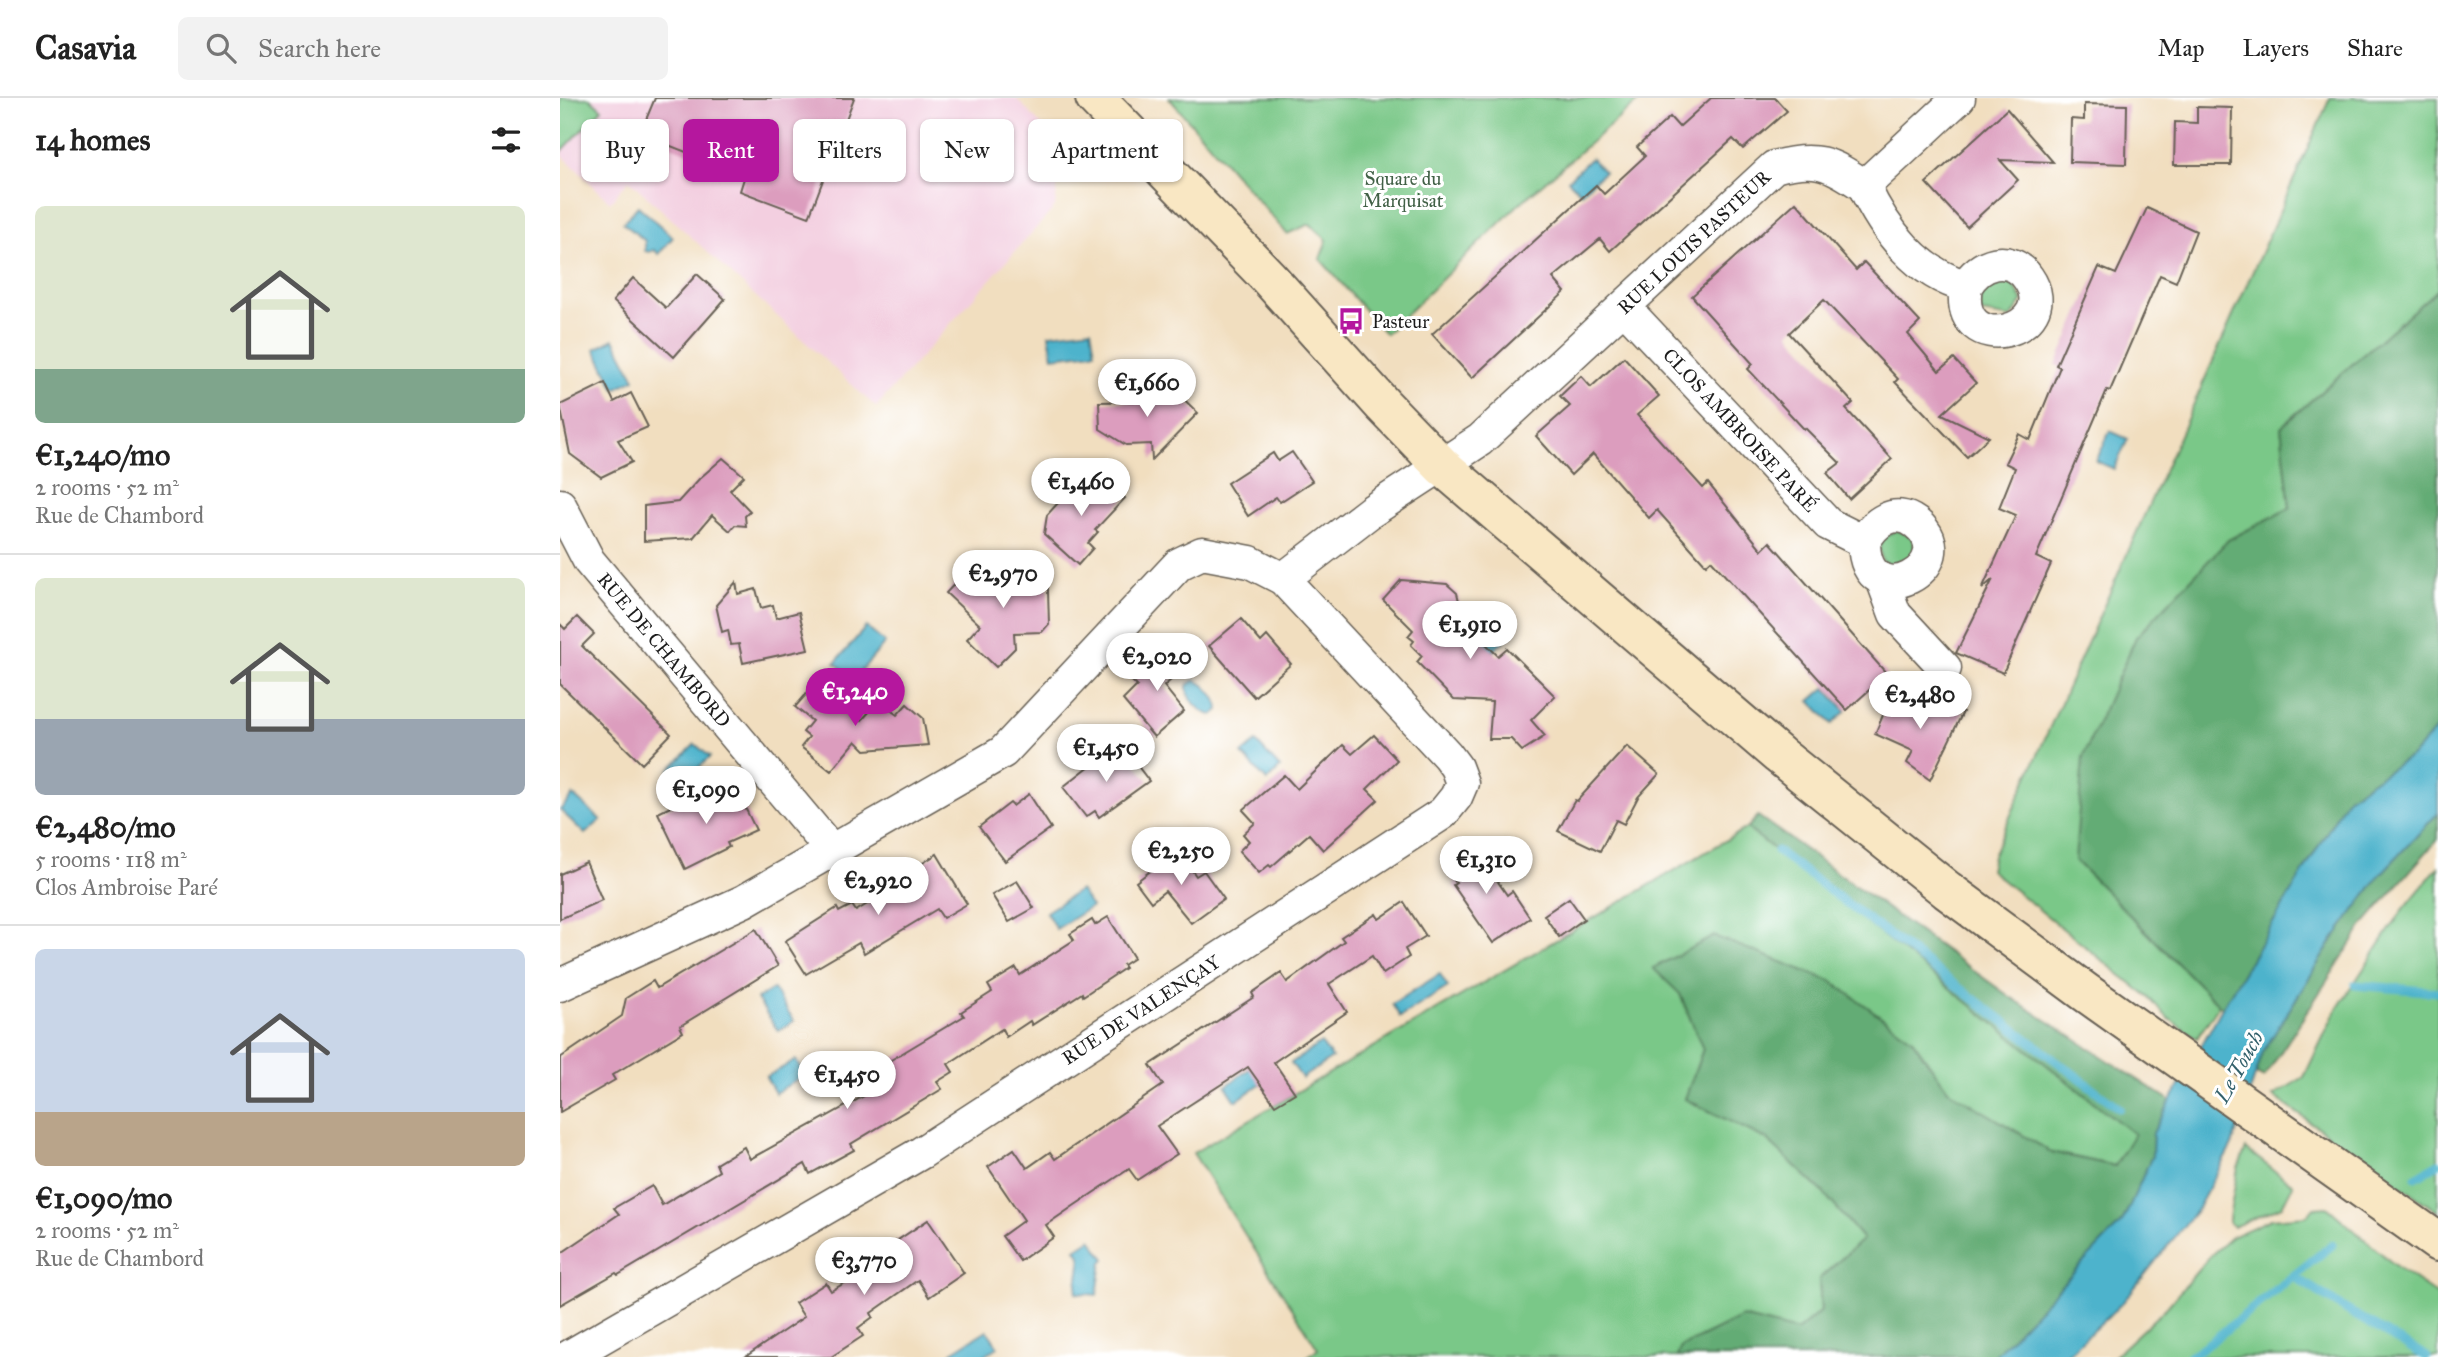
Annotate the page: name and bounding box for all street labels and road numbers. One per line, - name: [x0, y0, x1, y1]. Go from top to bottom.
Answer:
- street label: RUE LOUIS PASTEUR: [1613, 165, 1776, 319]
- street label: CLOS AMBROISE PARÉ: [1658, 343, 1823, 517]
- street label: RUE DE CHAMBORD: [593, 568, 735, 732]
- street label: RUE DE VALENÇAY: [1058, 950, 1225, 1070]

